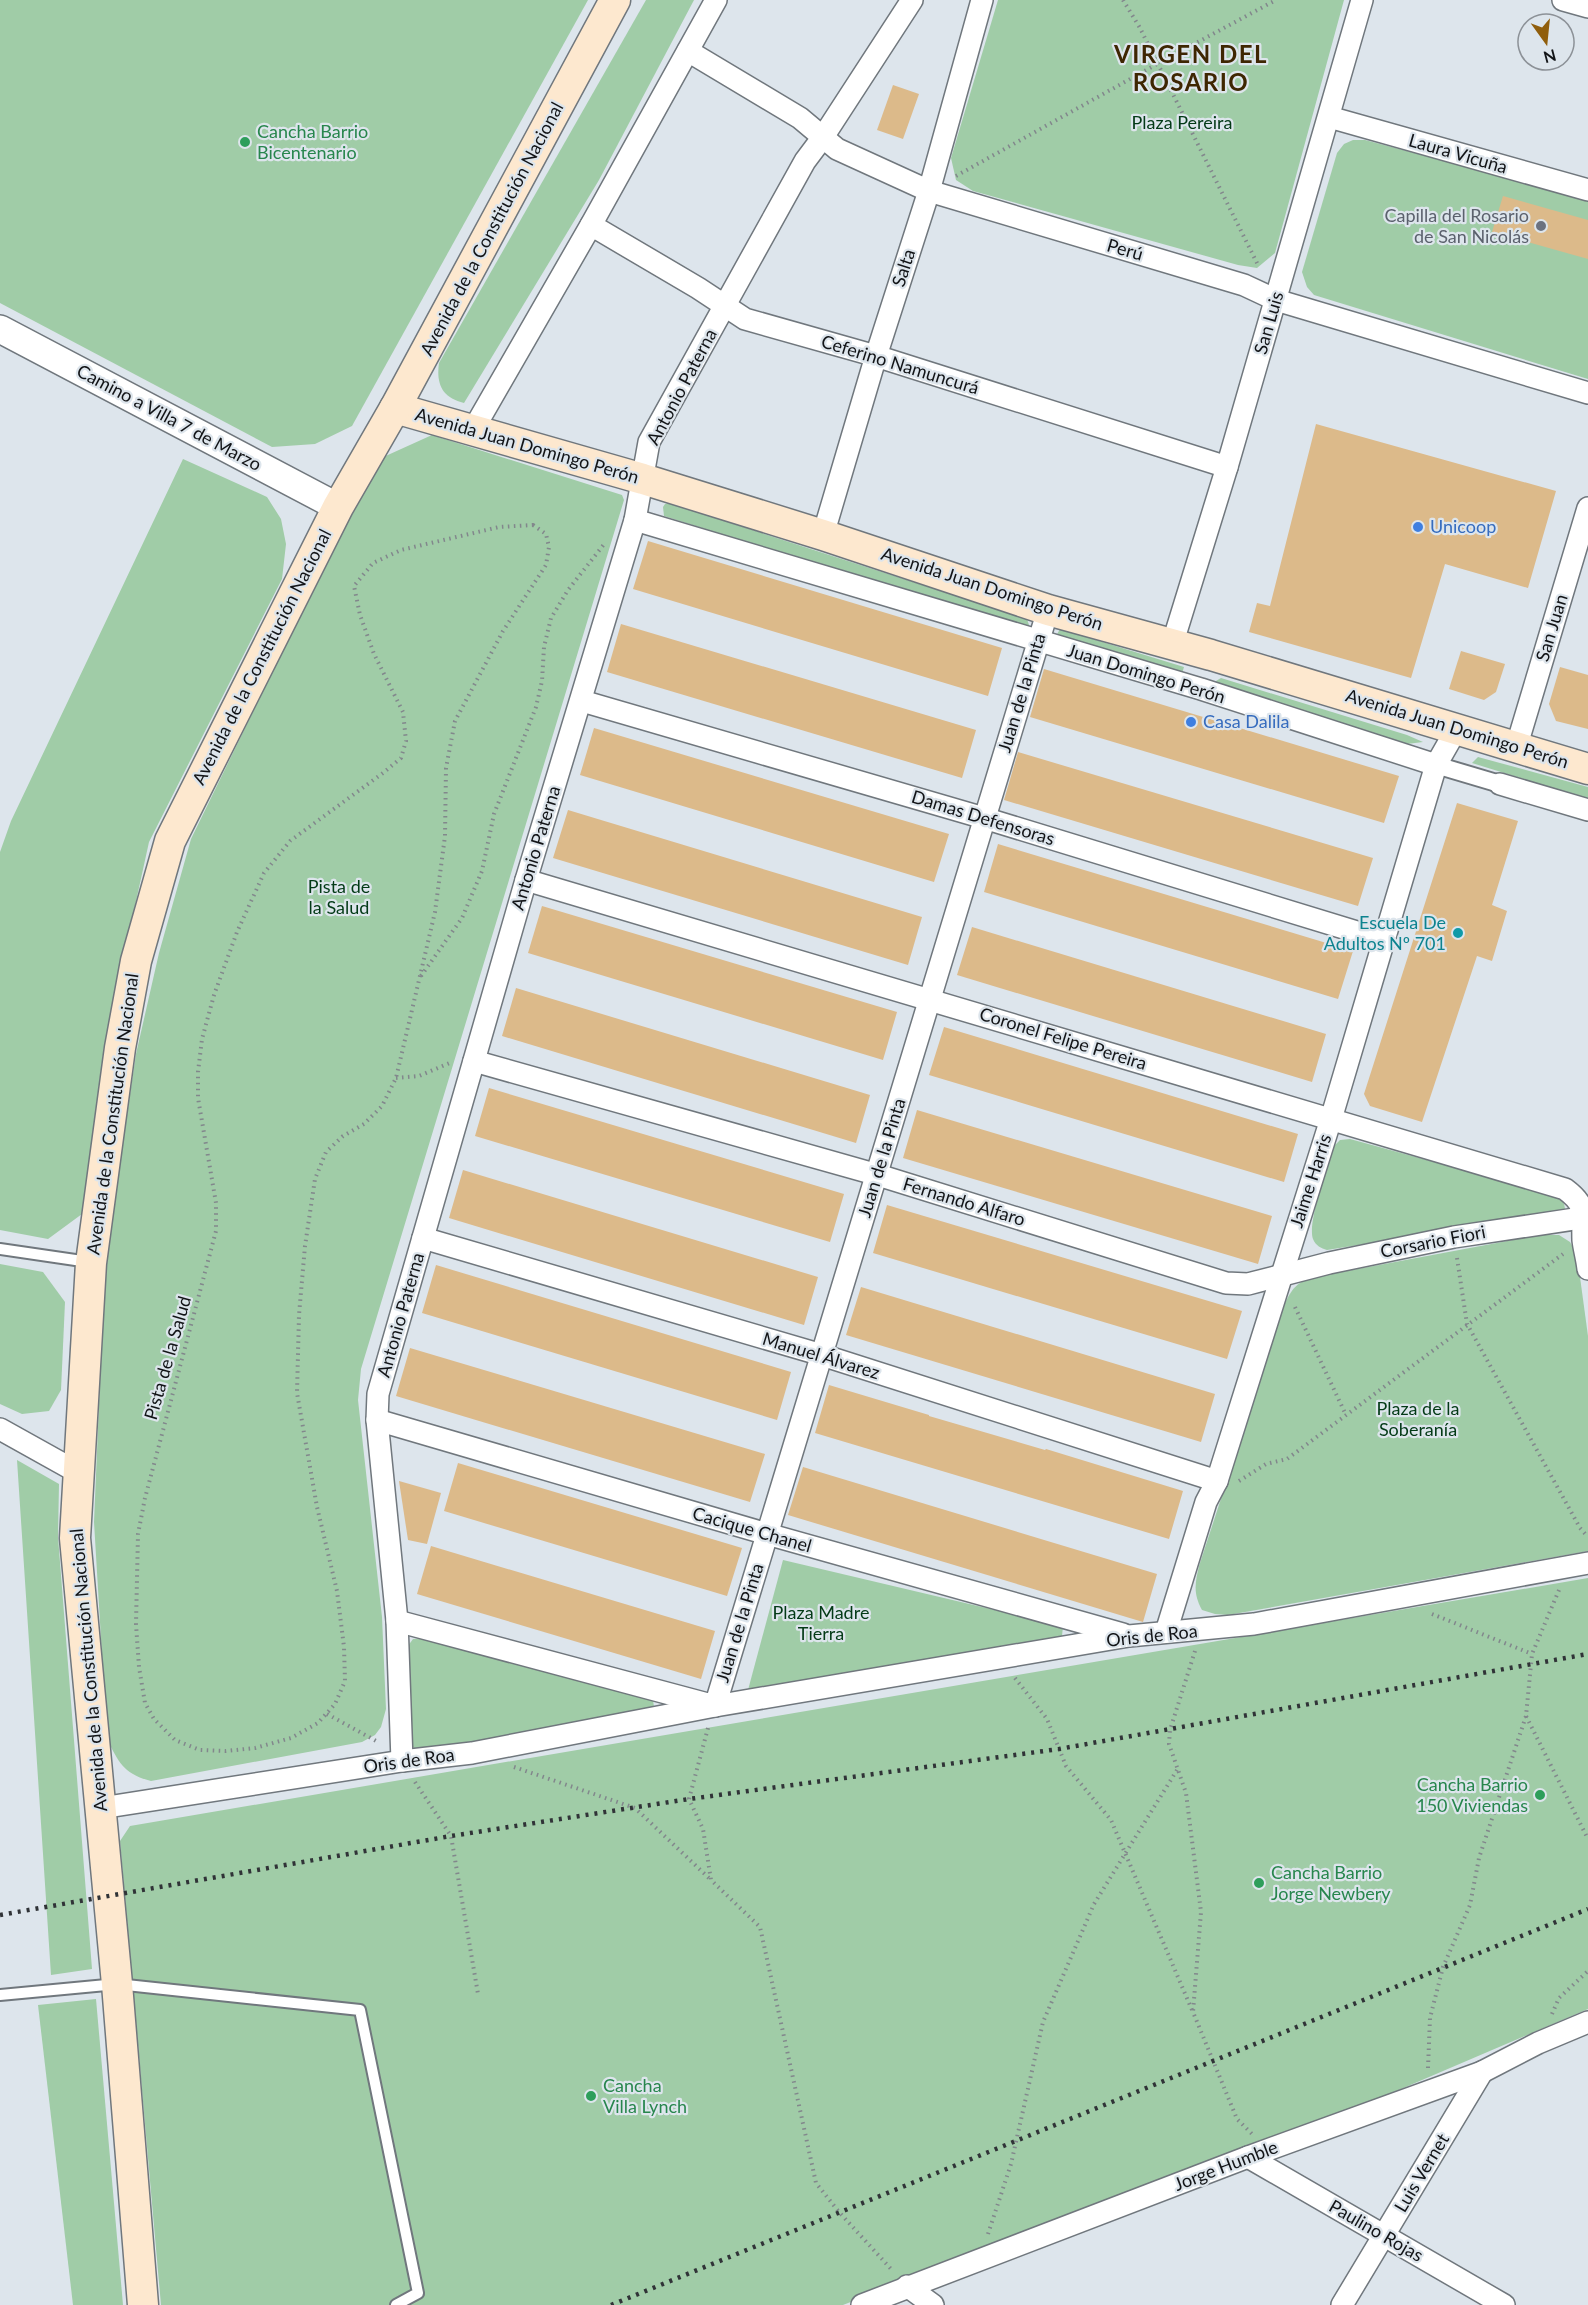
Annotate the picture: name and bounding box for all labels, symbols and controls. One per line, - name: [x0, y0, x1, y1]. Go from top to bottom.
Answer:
- north arrow: [1516, 12, 1576, 72]
- district label: VIRGEN DEL ROSARIO: [1113, 39, 1268, 96]
- text: N: [1542, 46, 1558, 68]
- street label: Avenida de la Constitución Nacional: [415, 98, 567, 359]
- park label: Plaza Pereira: [1132, 111, 1232, 133]
- place label: Cancha Barrio Bicentenario: [257, 120, 368, 163]
- street label: Laura Vicuña: [1406, 128, 1510, 178]
- marker: Cancha Barrio Bicentenario: [238, 135, 252, 149]
- place label: Capilla del Rosario de San Nicolás: [1384, 204, 1529, 247]
- marker: Capilla del Rosario de San Nicolás: [1534, 219, 1548, 233]
- street label: Perú: [1105, 233, 1146, 265]
- street label: Salta: [887, 246, 919, 289]
- street label: San Luis: [1249, 289, 1288, 357]
- street label: Antonio Paterna: [641, 325, 721, 448]
- street label: Ceferino Namuncurá: [819, 330, 982, 399]
- street label: Camino a Villa 7 de Marzo: [73, 359, 265, 475]
- street label: Avenida Juan Domingo Perón: [413, 403, 642, 488]
- place label: Unicoop: [1430, 515, 1496, 537]
- marker: Unicoop: [1411, 520, 1425, 534]
- street label: Avenida de la Constitución Nacional: [187, 525, 335, 788]
- street label: Avenida Juan Domingo Perón: [879, 542, 1106, 634]
- street label: San Juan: [1530, 591, 1572, 664]
- street label: Juan de la Pinta: [992, 630, 1050, 755]
- street label: Juan Domingo Perón: [1065, 639, 1228, 708]
- street label: Avenida Juan Domingo Perón: [1343, 684, 1571, 772]
- place label: Casa Dalila: [1203, 710, 1289, 732]
- marker: Casa Dalila: [1184, 715, 1198, 729]
- street label: Antonio Paterna: [506, 783, 564, 912]
- street label: Damas Defensoras: [909, 785, 1058, 849]
- park label: Pista de la Salud: [308, 875, 370, 918]
- place label: Escuela De Adultos Nº 701: [1324, 911, 1446, 954]
- marker: Escuela De Adultos Nº 701: [1451, 926, 1465, 940]
- street label: Avenida de la Constitución Nacional: [81, 972, 143, 1256]
- street label: Coronel Felipe Pereira: [977, 1002, 1150, 1074]
- street label: Juan de la Pinta: [852, 1095, 910, 1220]
- street label: Jaime Harris: [1285, 1131, 1336, 1230]
- street label: Fernando Alfaro: [900, 1172, 1028, 1230]
- street label: Corsario Fiori: [1378, 1220, 1487, 1262]
- street label: Antonio Paterna: [372, 1250, 428, 1380]
- street label: Pista de la Salud: [139, 1293, 195, 1422]
- street label: Manuel Álvarez: [760, 1327, 883, 1383]
- park label: Plaza de la Soberanía: [1376, 1397, 1460, 1440]
- street label: Cacique Chanel: [690, 1502, 814, 1557]
- street label: Avenida de la Constitución Nacional: [65, 1528, 111, 1813]
- street label: Juan de la Pinta: [710, 1560, 768, 1685]
- park label: Plaza Madre Tierra: [773, 1601, 869, 1644]
- street label: Oris de Roa: [1105, 1619, 1199, 1651]
- street label: Oris de Roa: [362, 1743, 456, 1777]
- place label: Cancha Barrio 150 Viviendas: [1416, 1773, 1528, 1816]
- marker: Cancha Barrio 150 Viviendas: [1533, 1788, 1547, 1802]
- place label: Cancha Barrio Jorge Newbery: [1271, 1861, 1391, 1904]
- marker: Cancha Barrio Jorge Newbery: [1252, 1876, 1266, 1890]
- place label: Cancha Villa Lynch: [603, 2074, 687, 2117]
- marker: Cancha Villa Lynch: [584, 2089, 598, 2103]
- street label: Luis Vernet: [1389, 2129, 1453, 2216]
- street label: Jorge Humble: [1171, 2135, 1281, 2195]
- street label: Paulino Rojas: [1326, 2194, 1428, 2266]

